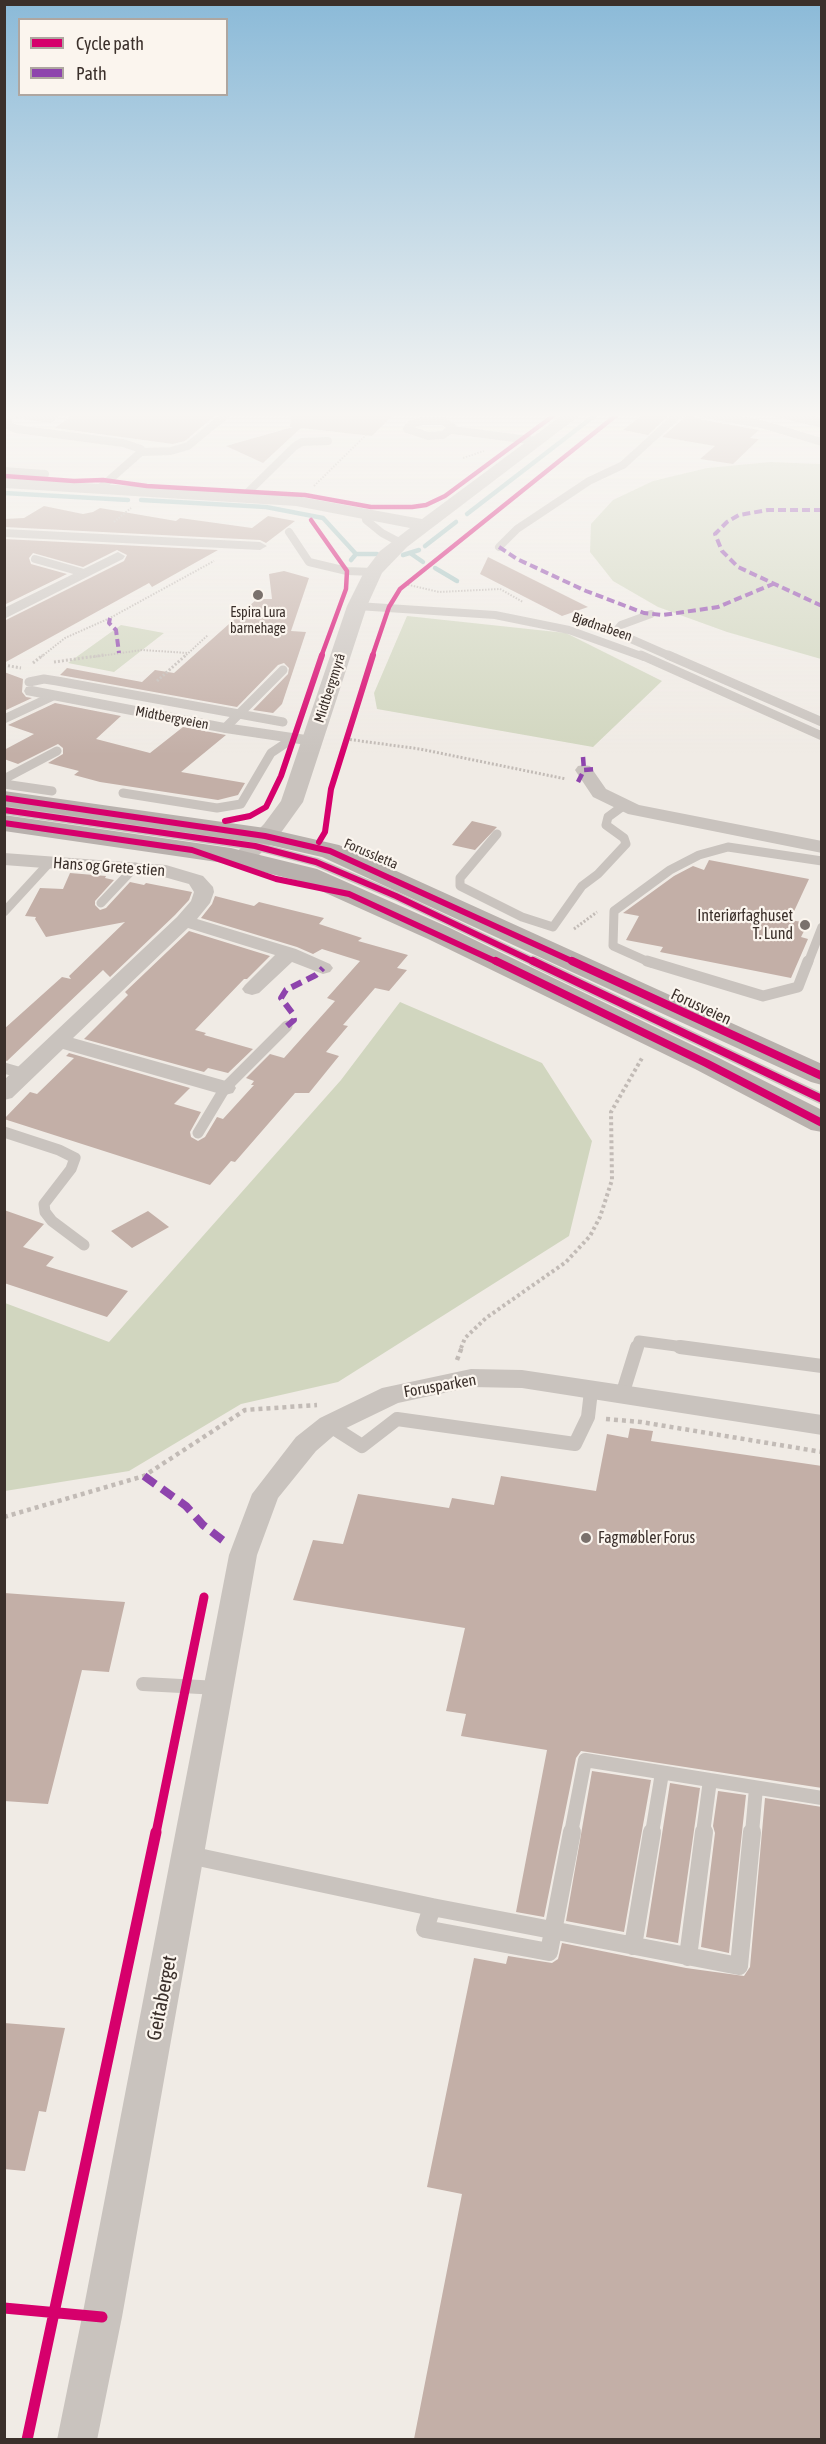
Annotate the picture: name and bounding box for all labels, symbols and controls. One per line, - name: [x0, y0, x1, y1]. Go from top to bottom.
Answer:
- legend: [18, 18, 228, 96]
- text: Cycle path: [76, 33, 144, 54]
- text: Path: [76, 63, 107, 84]
- marker: Espira Lura barnehage: [251, 588, 265, 602]
- place label: Espira Lura barnehage: [230, 605, 286, 638]
- street label: Bjødnabeen: [570, 609, 634, 645]
- street label: Midtbergmyrå: [311, 651, 349, 725]
- street label: Midtbergveien: [134, 703, 210, 733]
- street label: Forussletta: [341, 835, 401, 873]
- street label: Hans og Grete stien: [52, 854, 166, 880]
- place label: Interiørfaghuset T. Lund: [697, 906, 793, 944]
- marker: Interiørfaghuset T. Lund: [798, 918, 812, 932]
- street label: Forusveien: [668, 985, 734, 1029]
- street label: Forusparken: [402, 1370, 478, 1402]
- place label: Fagmøbler Forus: [598, 1528, 695, 1548]
- marker: Fagmøbler Forus: [579, 1531, 593, 1545]
- street label: Geitaberget: [142, 1953, 182, 2043]

